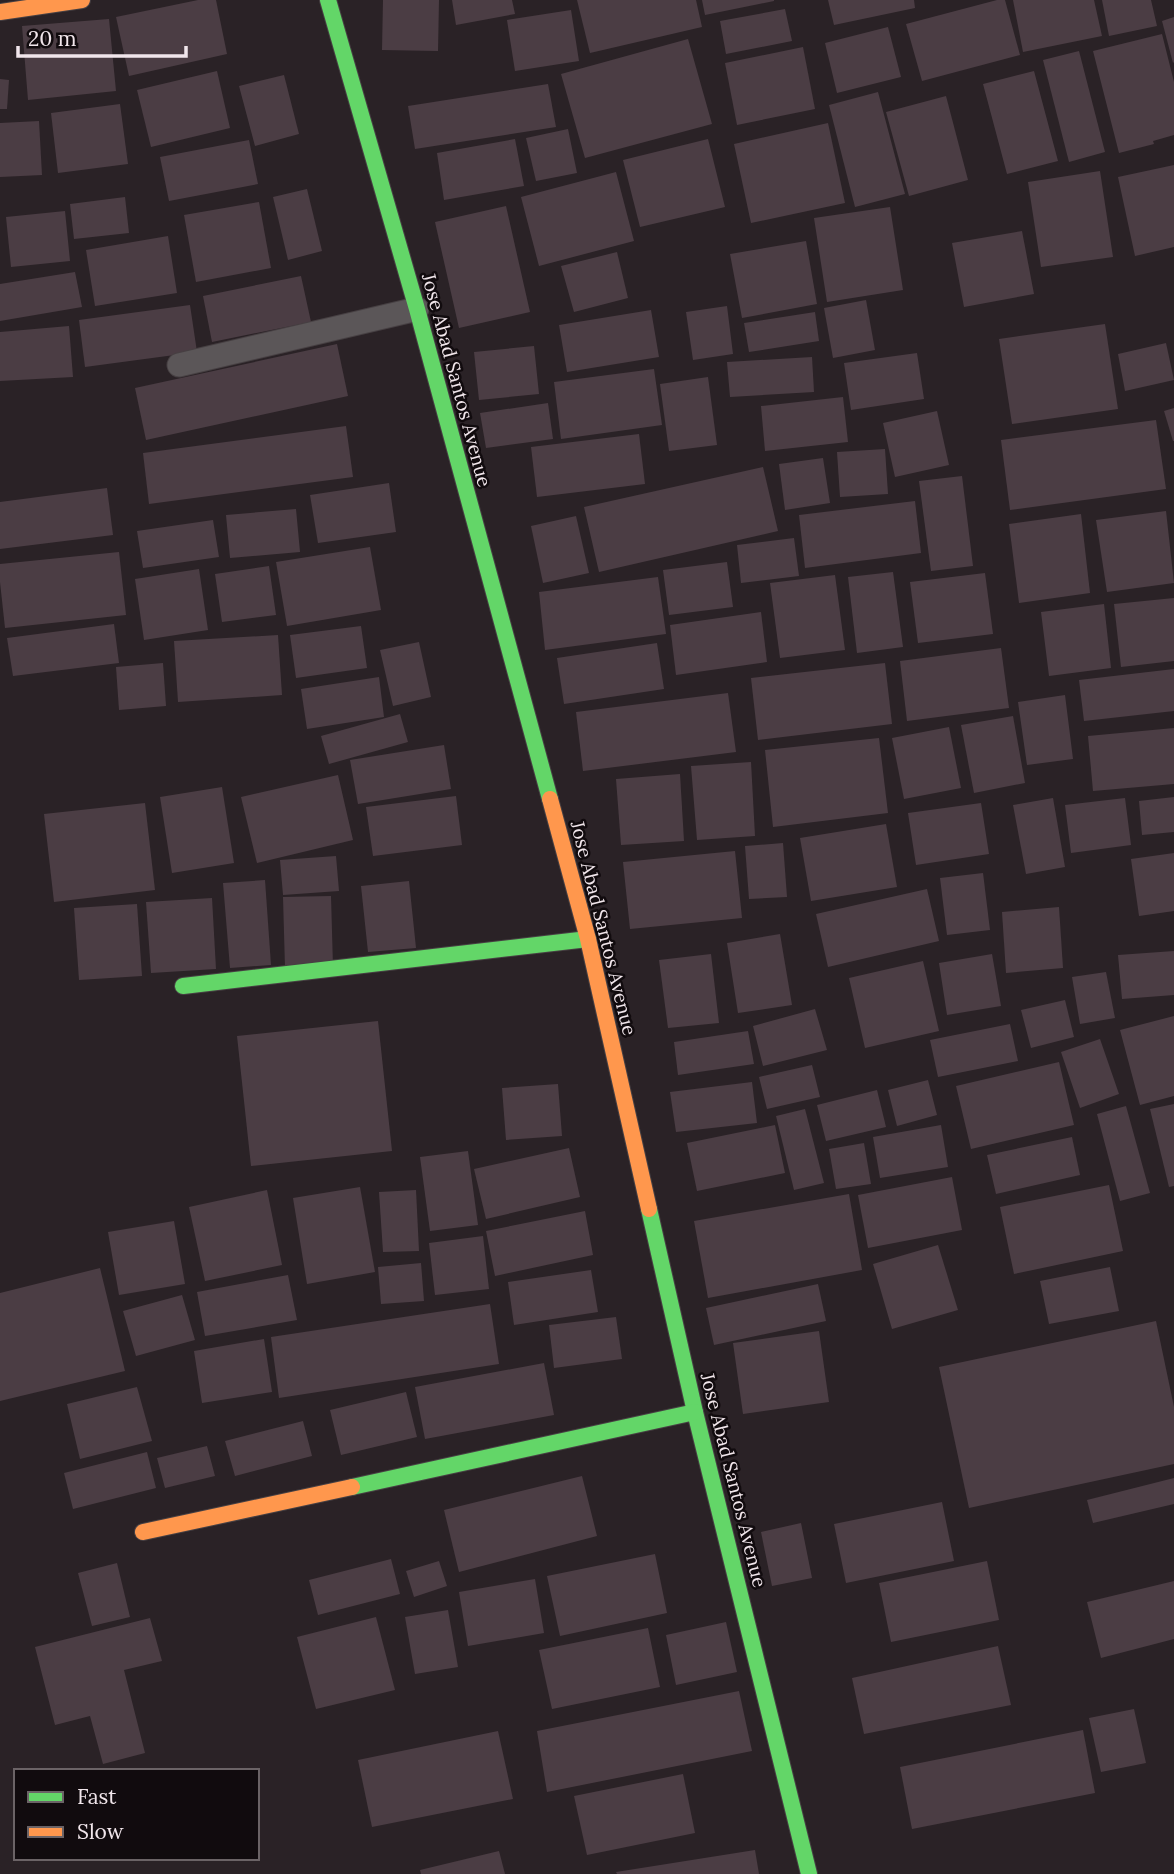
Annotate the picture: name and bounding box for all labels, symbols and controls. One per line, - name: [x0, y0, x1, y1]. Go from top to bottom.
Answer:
- scale bar: [18, 14, 186, 58]
- text: 20 m: [28, 25, 77, 52]
- street label: Jose Abad Santos Avenue: [417, 270, 497, 489]
- street label: Jose Abad Santos Avenue: [566, 817, 642, 1038]
- street label: Jose Abad Santos Avenue: [696, 1369, 772, 1590]
- legend: [14, 1769, 259, 1860]
- text: Fast: [77, 1783, 117, 1810]
- text: Slow: [77, 1818, 124, 1845]

